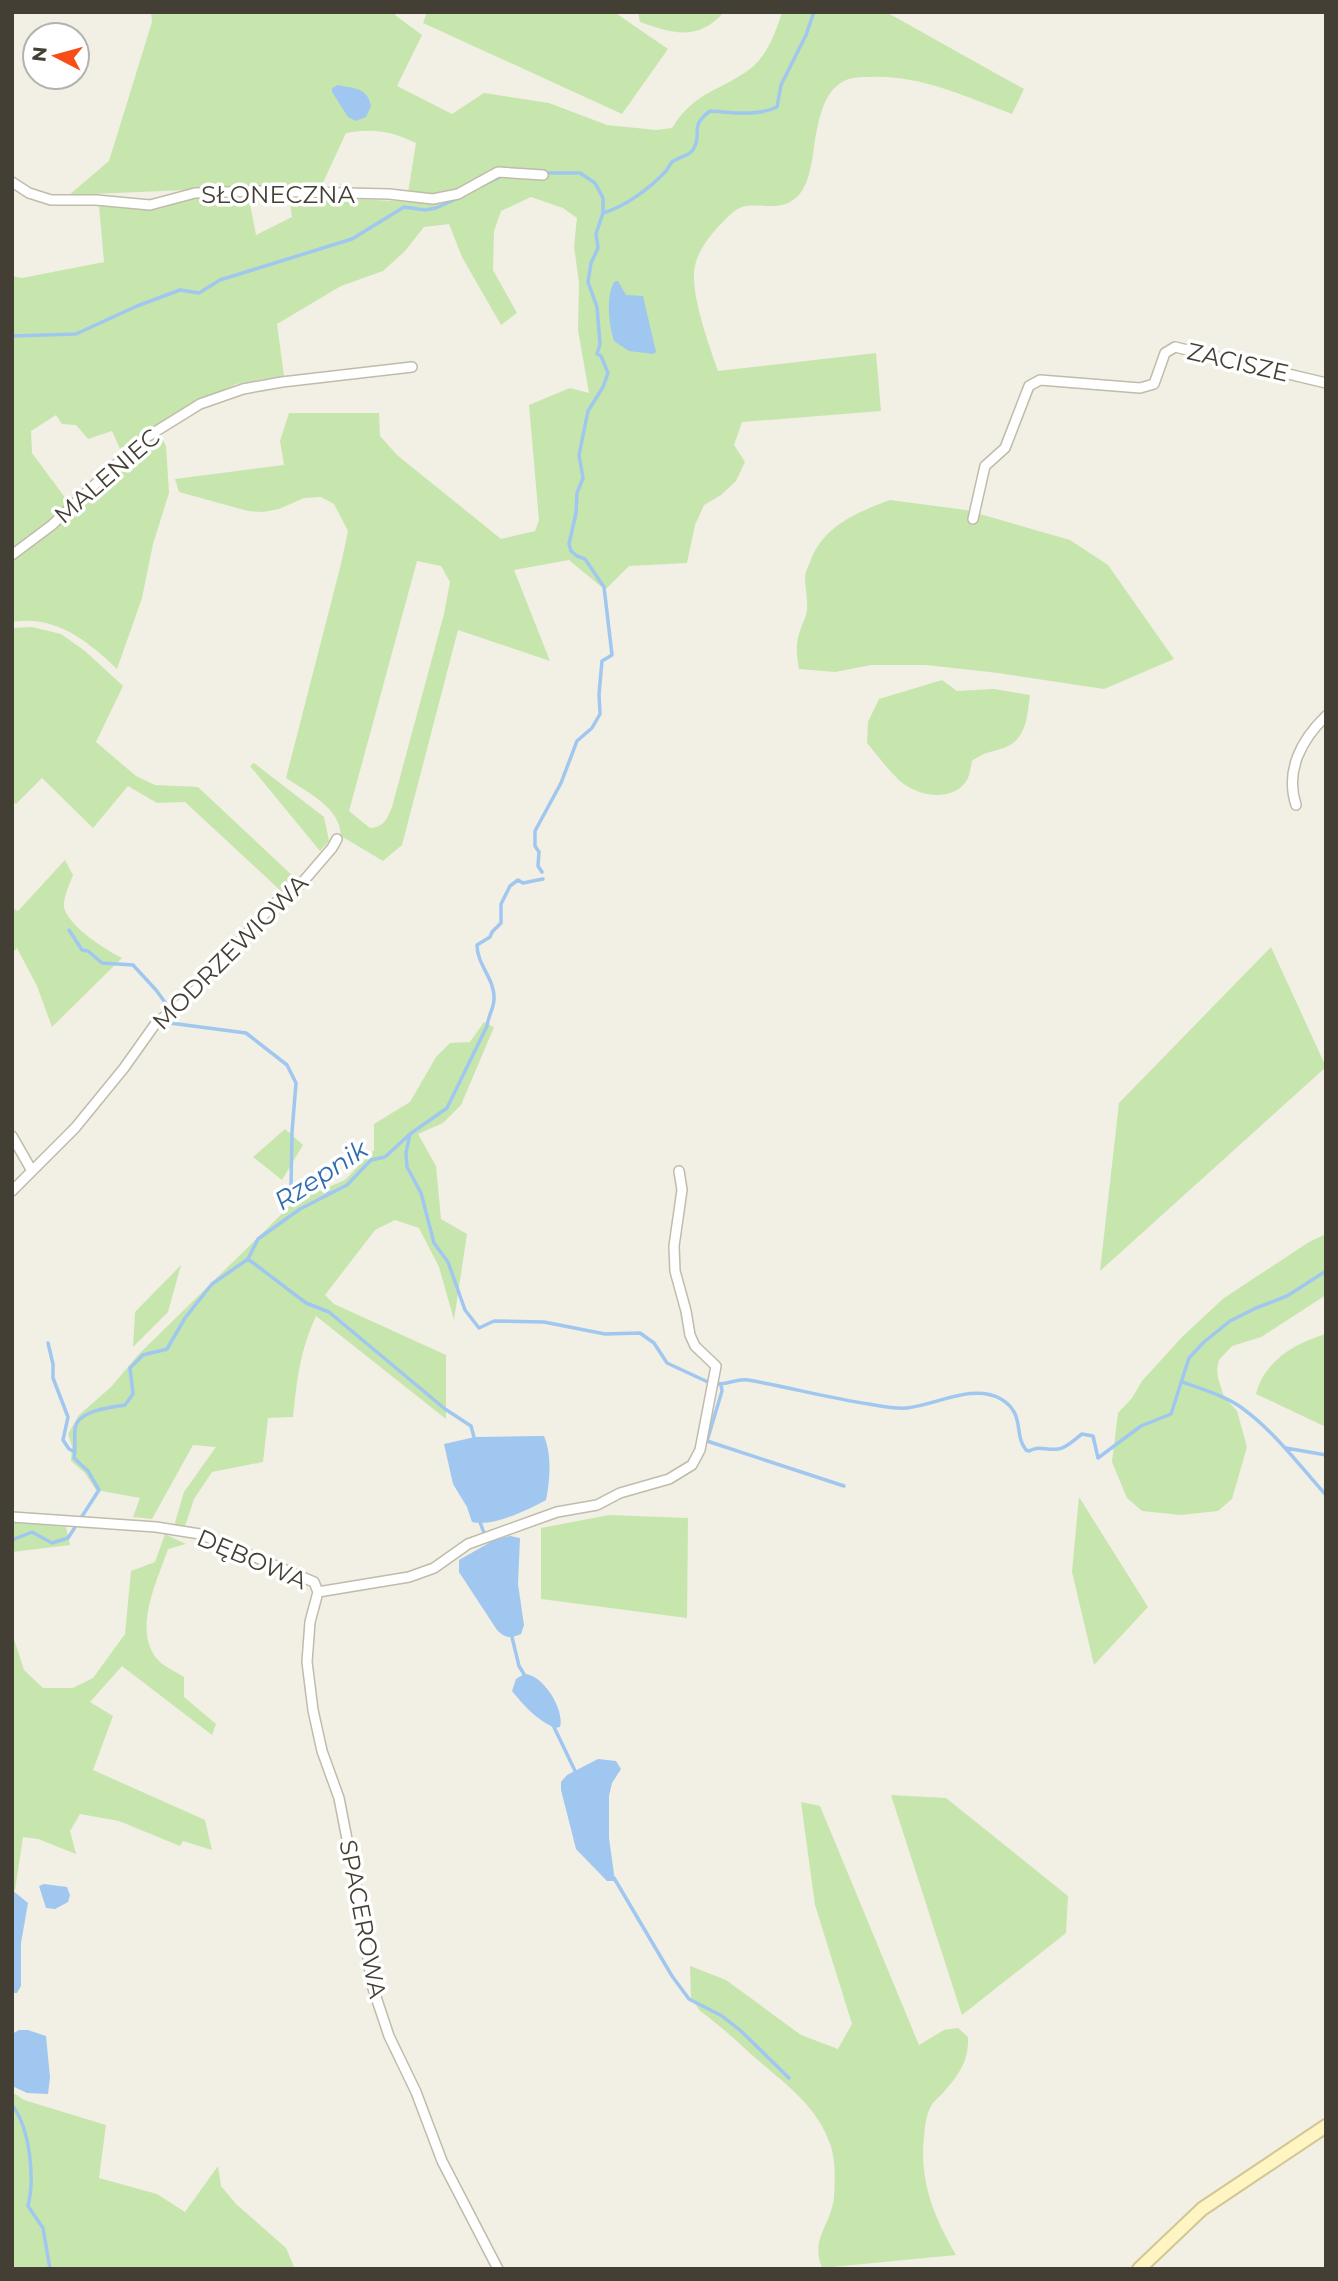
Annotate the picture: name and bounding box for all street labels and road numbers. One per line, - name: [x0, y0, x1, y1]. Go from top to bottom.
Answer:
- street label: SŁONECZNA: [201, 180, 356, 209]
- street label: ZACISZE: [1184, 336, 1292, 388]
- street label: MALENIEC: [48, 422, 166, 530]
- street label: MODRZEWIOWA: [146, 868, 314, 1036]
- street label: DĘBOWA: [193, 1523, 312, 1595]
- street label: SPACEROWA: [333, 1837, 393, 2002]

